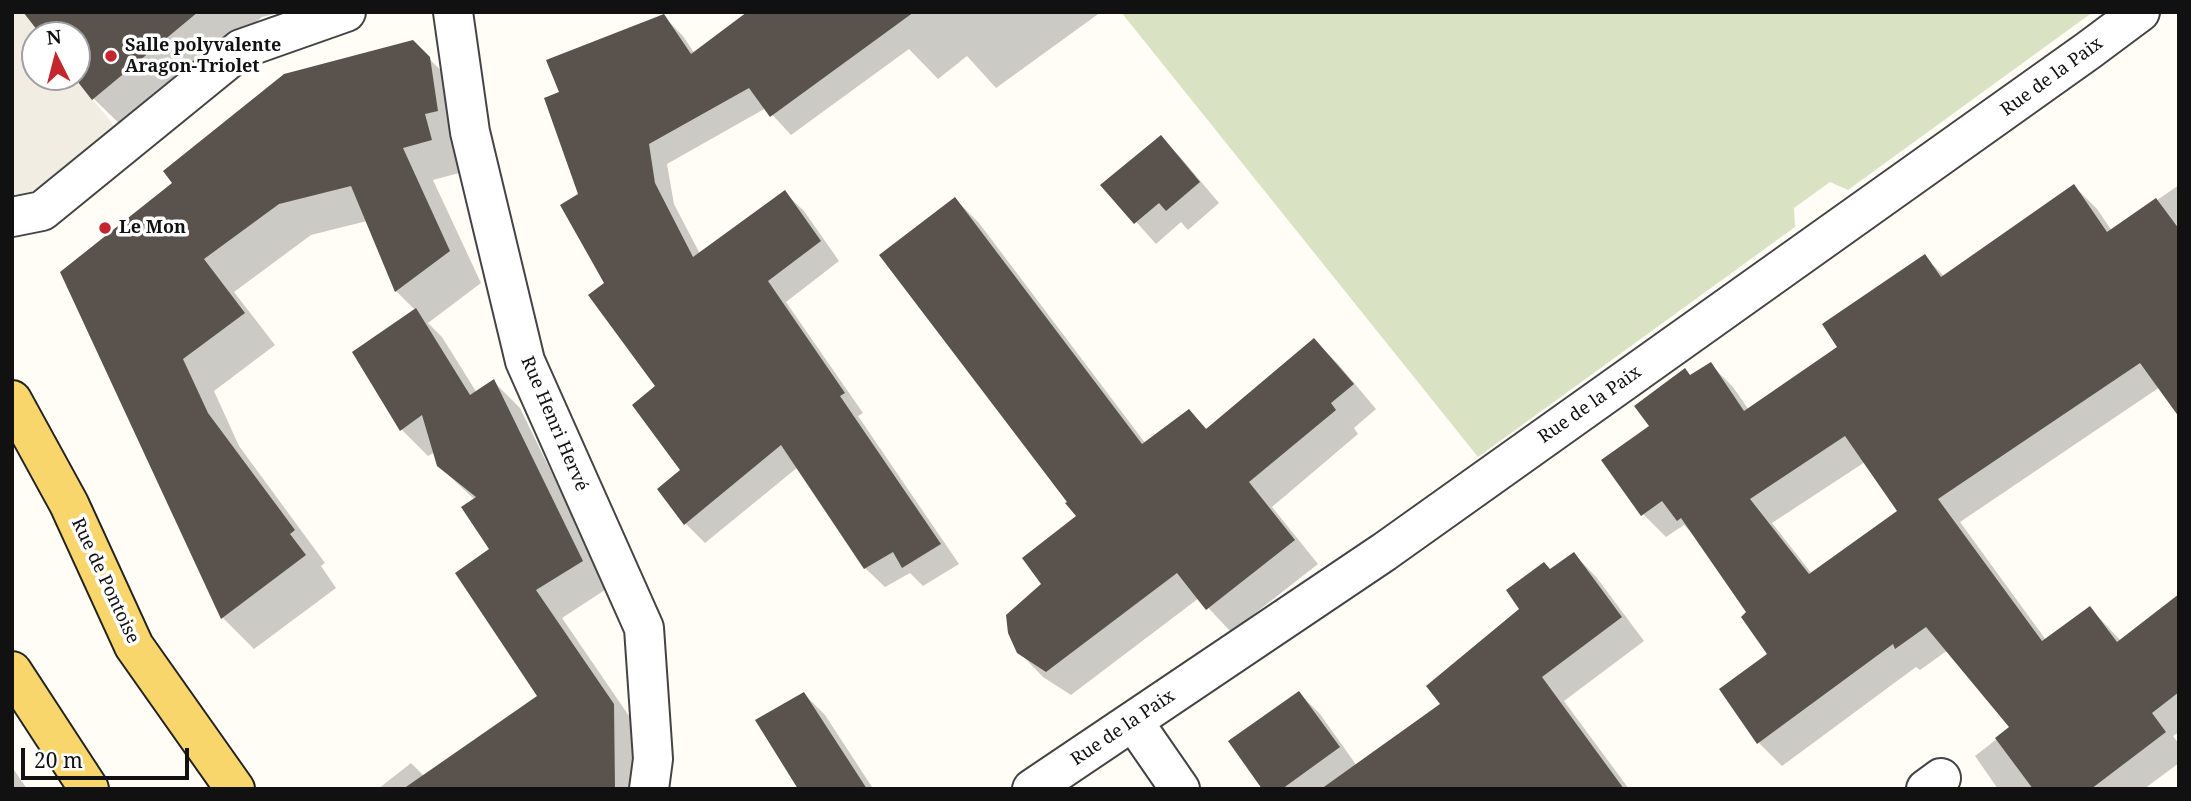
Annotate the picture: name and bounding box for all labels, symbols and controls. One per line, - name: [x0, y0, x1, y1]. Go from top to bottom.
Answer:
- north arrow: [21, 21, 91, 91]
- text: N: [45, 23, 63, 51]
- street label: Rue de la Paix: [1997, 33, 2107, 121]
- place label: Salle polyvalente Aragon-Triolet: [125, 35, 281, 78]
- marker: Salle polyvalente Aragon-Triolet: [103, 48, 119, 64]
- place label: Le Mon: [119, 217, 186, 239]
- marker: Le Mon: [97, 220, 113, 236]
- street label: Rue Henri Hervé: [516, 353, 592, 495]
- street label: Rue de la Paix: [1534, 362, 1646, 448]
- street label: Rue de Pontoise: [66, 515, 144, 647]
- street label: Rue de la Paix: [1067, 685, 1179, 771]
- scale bar: [24, 734, 192, 778]
- text: 20 m: [34, 746, 83, 774]

